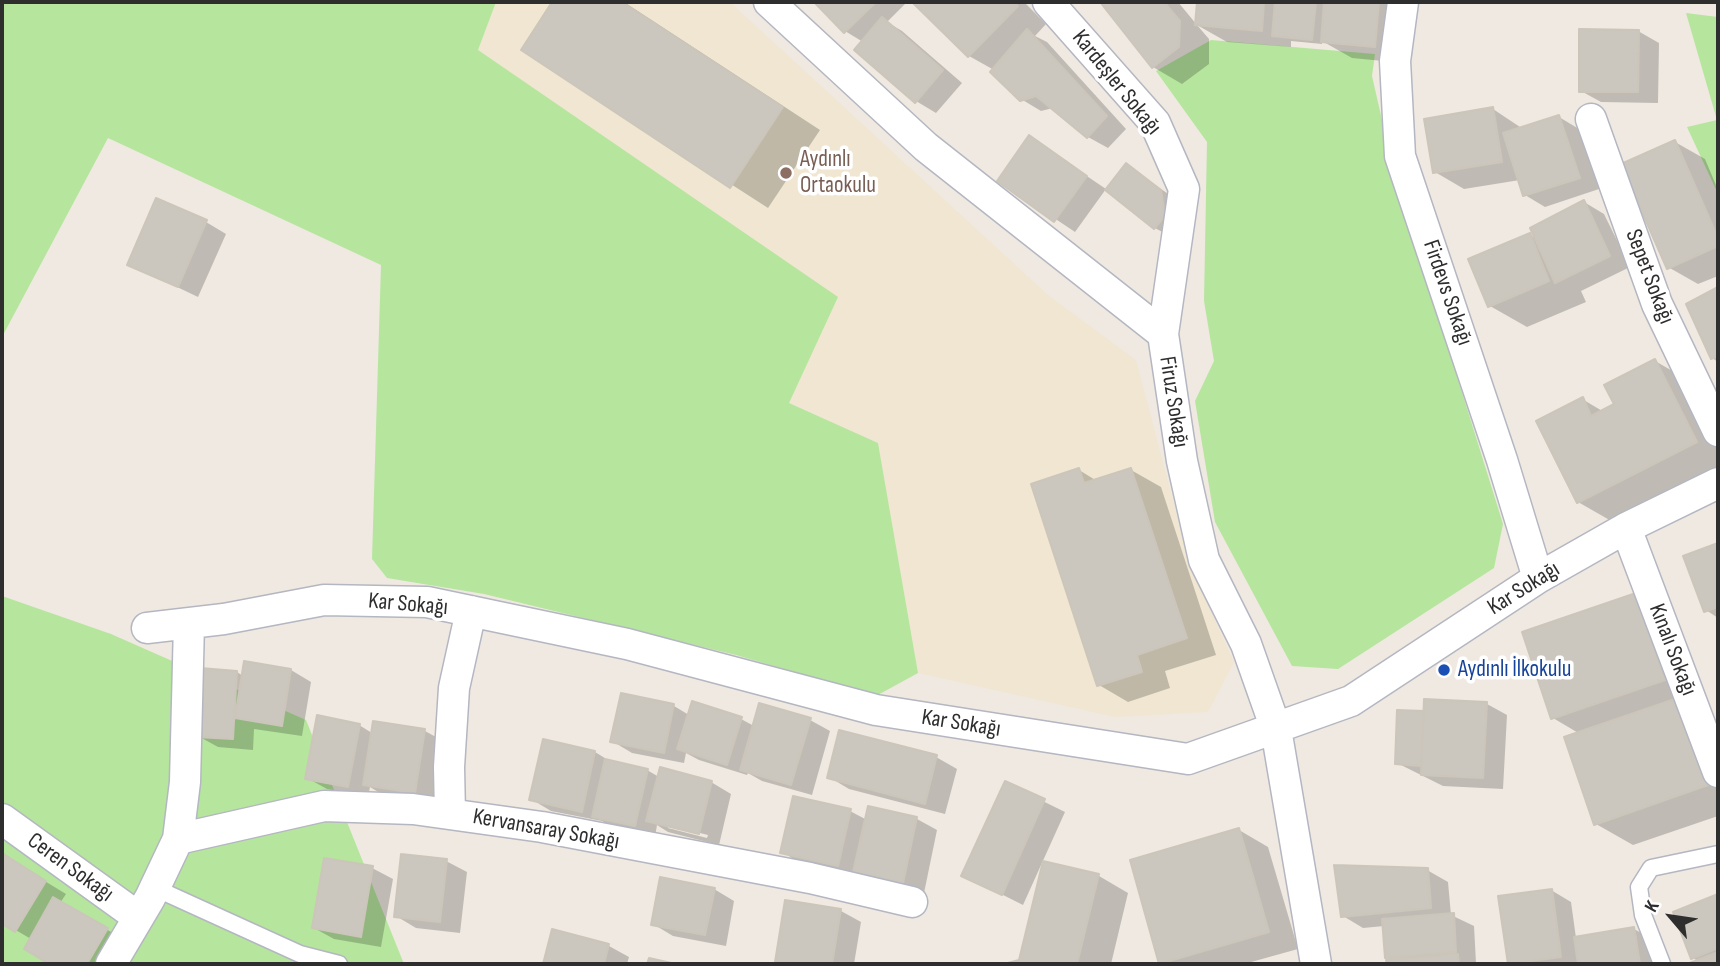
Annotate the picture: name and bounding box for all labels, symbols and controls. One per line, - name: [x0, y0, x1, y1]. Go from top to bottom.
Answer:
- street label: Kardeşler Sokağı: [1065, 25, 1167, 141]
- place label: Aydınlı Ortaokulu: [800, 146, 876, 200]
- marker: Aydınlı Ortaokulu: [778, 165, 794, 181]
- street label: Sepet Sokağı: [1618, 226, 1680, 328]
- street label: Firdevs Sokağı: [1416, 237, 1478, 349]
- street label: Firuz Sokağı: [1152, 354, 1194, 450]
- street label: Kar Sokağı: [1483, 556, 1565, 622]
- street label: Kar Sokağı: [367, 588, 449, 622]
- street label: Kınalı Sokağı: [1642, 600, 1702, 700]
- place label: Aydınlı İlkokulu: [1458, 656, 1571, 684]
- marker: Aydınlı İlkokulu: [1436, 662, 1452, 678]
- street label: Kar Sokağı: [919, 704, 1003, 744]
- street label: Kervansaray Sokağı: [471, 804, 621, 856]
- street label: Ceren Sokağı: [22, 828, 118, 908]
- north arrow: [1636, 882, 1706, 952]
- text: K: [1640, 897, 1665, 916]

